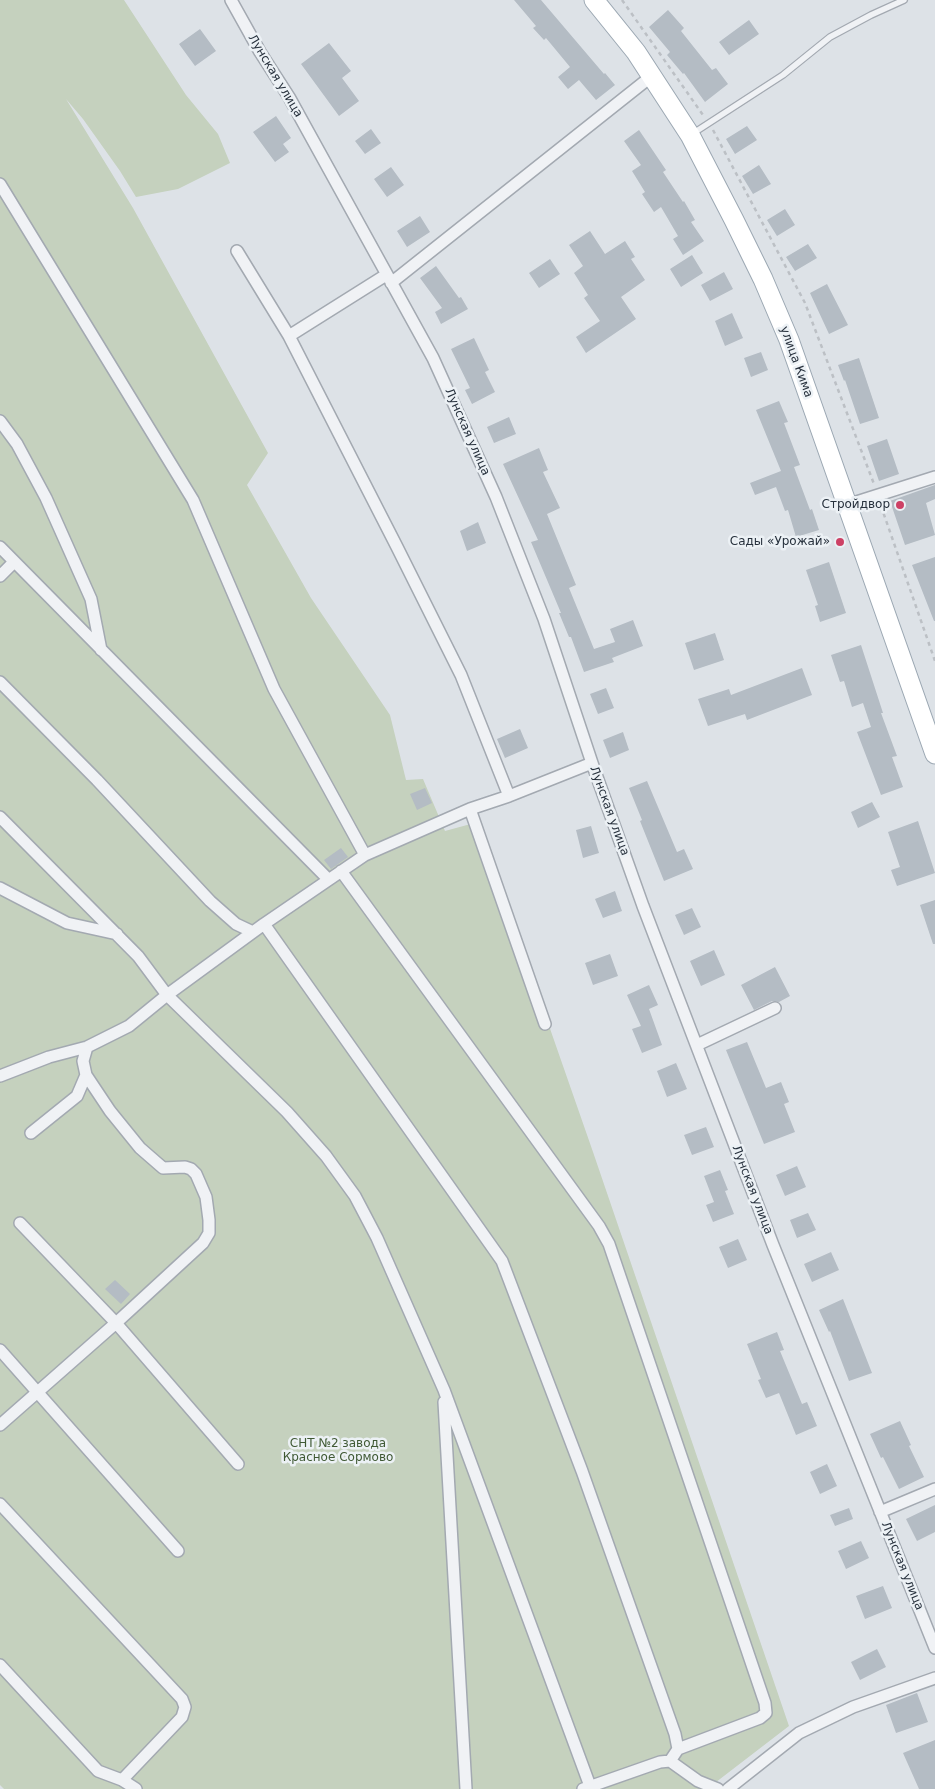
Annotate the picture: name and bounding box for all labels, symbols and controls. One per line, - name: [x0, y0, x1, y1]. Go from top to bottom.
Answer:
- street label: Лунская улица: [245, 32, 305, 120]
- street label: улица Кима: [776, 324, 816, 400]
- street label: Лунская улица: [441, 386, 493, 478]
- place label: Стройдвор: [822, 498, 890, 512]
- marker: Стройдвор: [894, 499, 906, 511]
- place label: Сады «Урожай»: [730, 535, 830, 549]
- marker: Сады «Урожай»: [834, 536, 846, 548]
- street label: Лунская улица: [586, 764, 632, 858]
- street label: Лунская улица: [728, 1143, 776, 1237]
- park label: СНТ №2 завода Красное Сормово: [283, 1437, 393, 1465]
- street label: Лунская улица: [878, 1520, 926, 1612]

